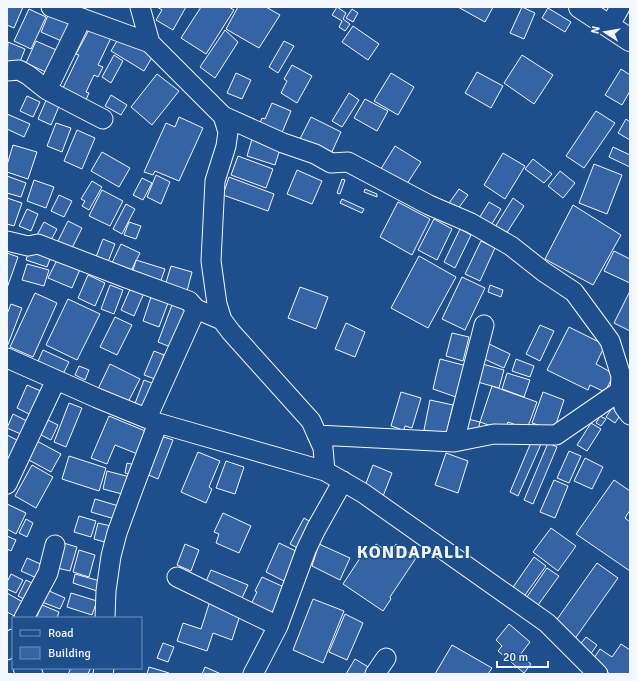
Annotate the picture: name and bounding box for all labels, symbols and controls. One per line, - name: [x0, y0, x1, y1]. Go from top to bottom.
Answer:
- north arrow: [585, 12, 625, 52]
- text: N: [589, 25, 603, 35]
- district label: KONDAPALLI: [357, 541, 471, 563]
- legend: [12, 617, 142, 669]
- text: Road: [48, 626, 74, 641]
- scale bar: [497, 643, 548, 669]
- text: Building: [48, 646, 91, 661]
- text: 20 m: [503, 650, 528, 665]

